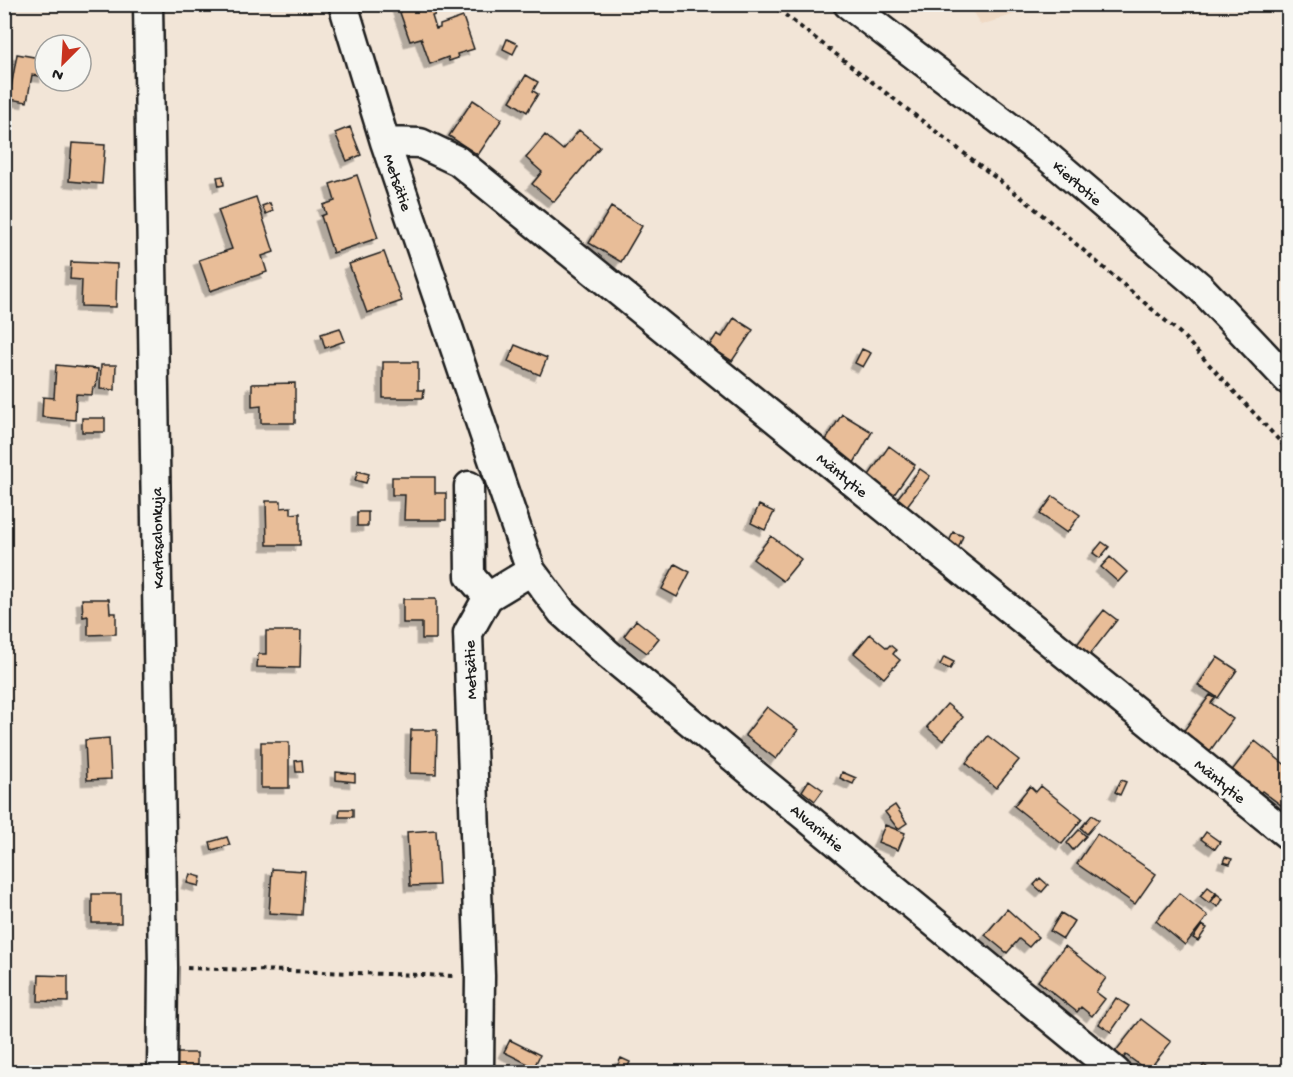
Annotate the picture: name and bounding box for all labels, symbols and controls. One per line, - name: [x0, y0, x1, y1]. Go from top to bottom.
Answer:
- north arrow: [33, 33, 93, 93]
- text: N: [49, 62, 67, 84]
- street label: Metsätie: [377, 152, 415, 215]
- street label: Kiertotie: [1047, 158, 1105, 212]
- street label: Mäntytie: [811, 450, 871, 504]
- street label: Kartasalonkuja: [149, 486, 170, 589]
- street label: Metsätie: [462, 639, 483, 700]
- street label: Mäntytie: [1189, 756, 1249, 810]
- street label: Alvarintie: [785, 802, 847, 858]

